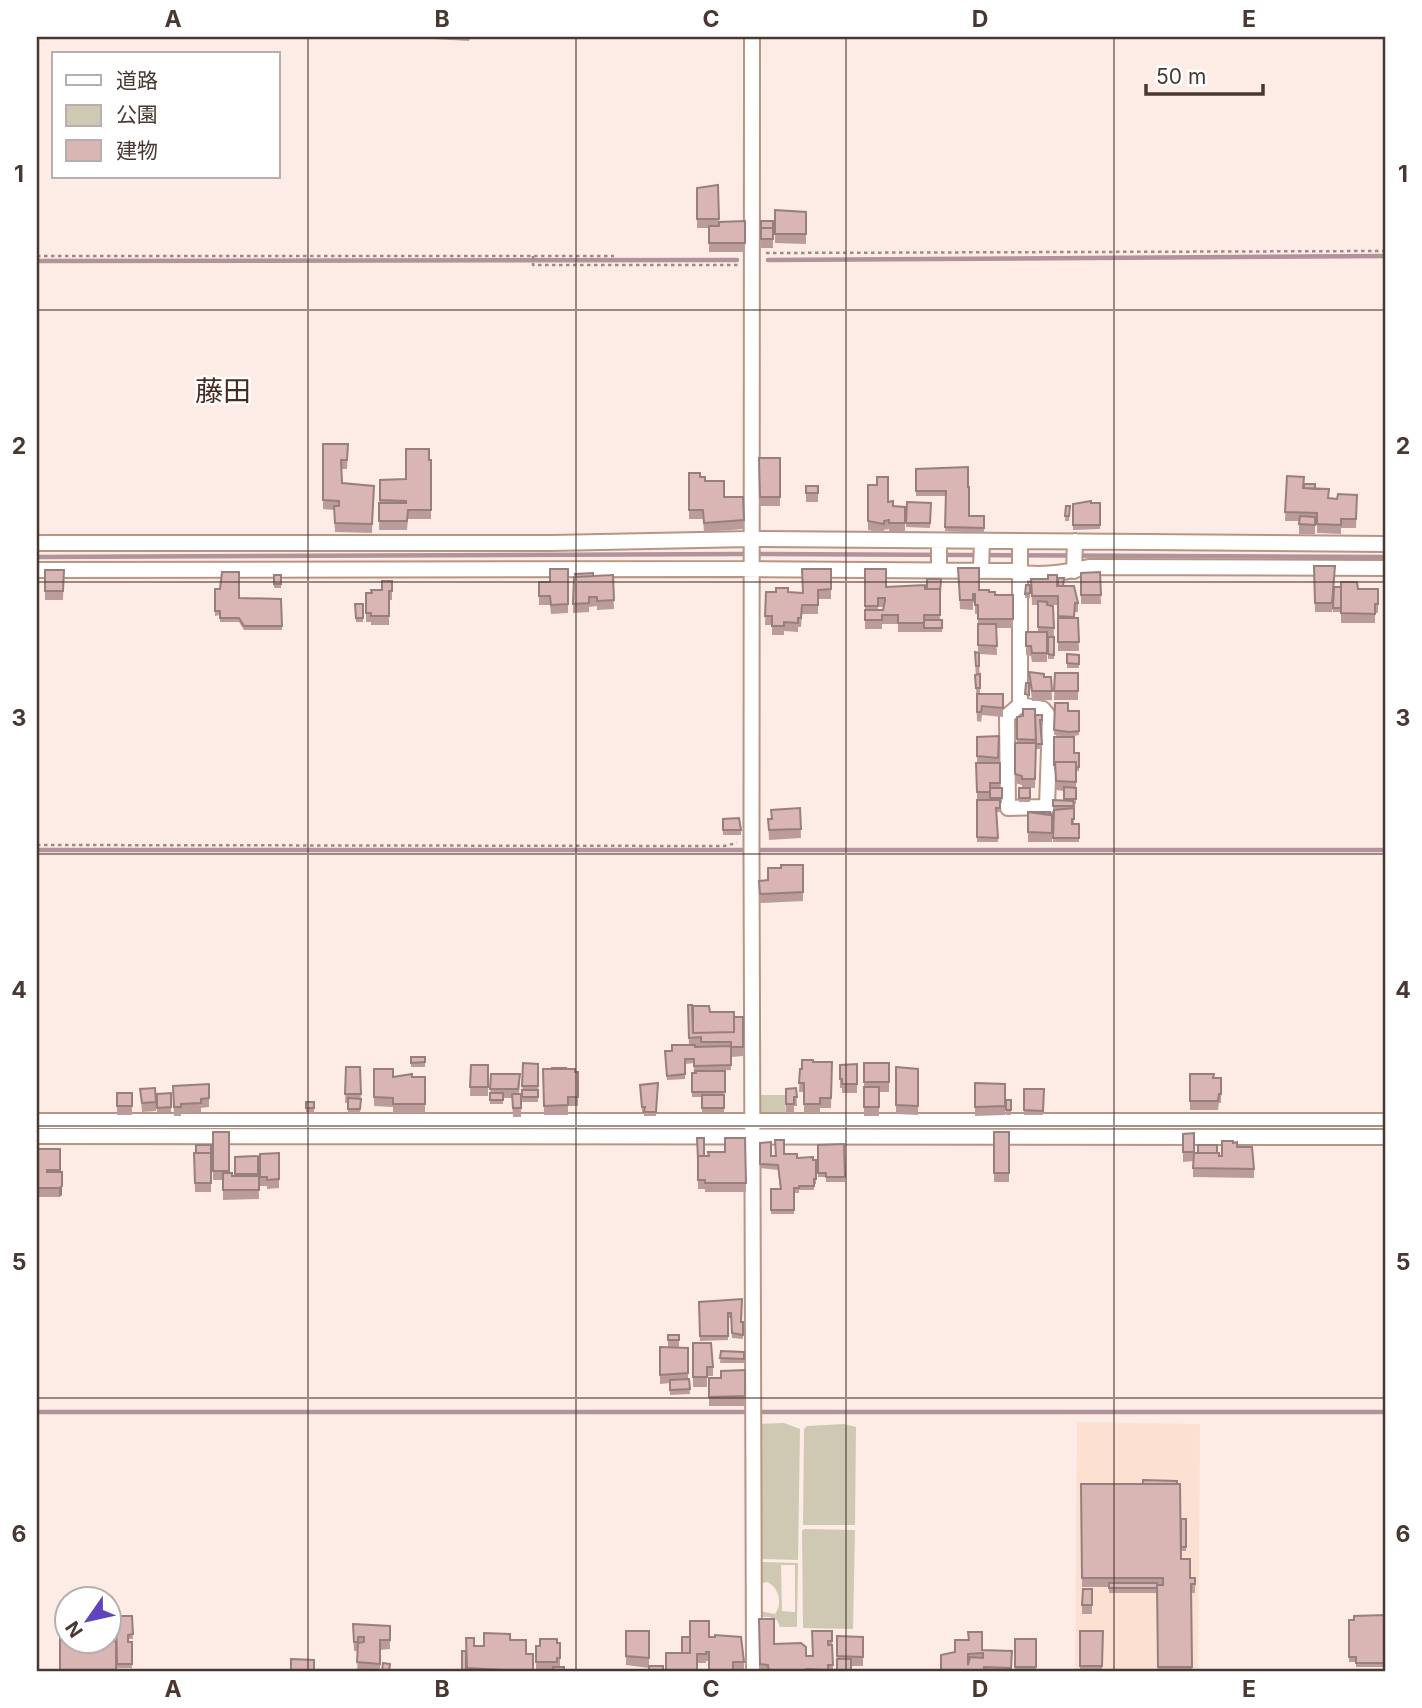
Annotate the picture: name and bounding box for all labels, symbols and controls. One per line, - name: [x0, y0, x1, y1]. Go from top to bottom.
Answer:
- text: A: [164, 5, 182, 33]
- text: B: [434, 5, 450, 33]
- text: C: [702, 5, 720, 33]
- text: D: [972, 5, 988, 33]
- text: E: [1242, 5, 1256, 33]
- legend: [52, 52, 280, 178]
- scale bar: [1146, 52, 1263, 96]
- text: 50 m: [1156, 64, 1206, 89]
- text: 道路: [116, 68, 158, 93]
- text: 公園: [116, 102, 158, 127]
- text: 建物: [116, 138, 158, 163]
- text: 1: [14, 160, 24, 188]
- text: 1: [1398, 160, 1408, 188]
- district label: 藤田: [195, 374, 251, 408]
- text: 2: [12, 432, 26, 460]
- text: 2: [1396, 432, 1410, 460]
- text: 3: [12, 704, 26, 732]
- text: 3: [1396, 704, 1410, 732]
- text: 4: [11, 976, 27, 1004]
- text: 4: [1395, 976, 1411, 1004]
- text: 5: [12, 1248, 26, 1276]
- text: 5: [1396, 1248, 1410, 1276]
- text: 6: [12, 1520, 26, 1548]
- text: 6: [1396, 1520, 1410, 1548]
- north arrow: [52, 1586, 122, 1656]
- text: N: [61, 1617, 88, 1642]
- text: A: [164, 1675, 182, 1703]
- text: B: [434, 1675, 450, 1703]
- text: C: [702, 1675, 720, 1703]
- text: D: [972, 1675, 988, 1703]
- text: E: [1242, 1675, 1256, 1703]

